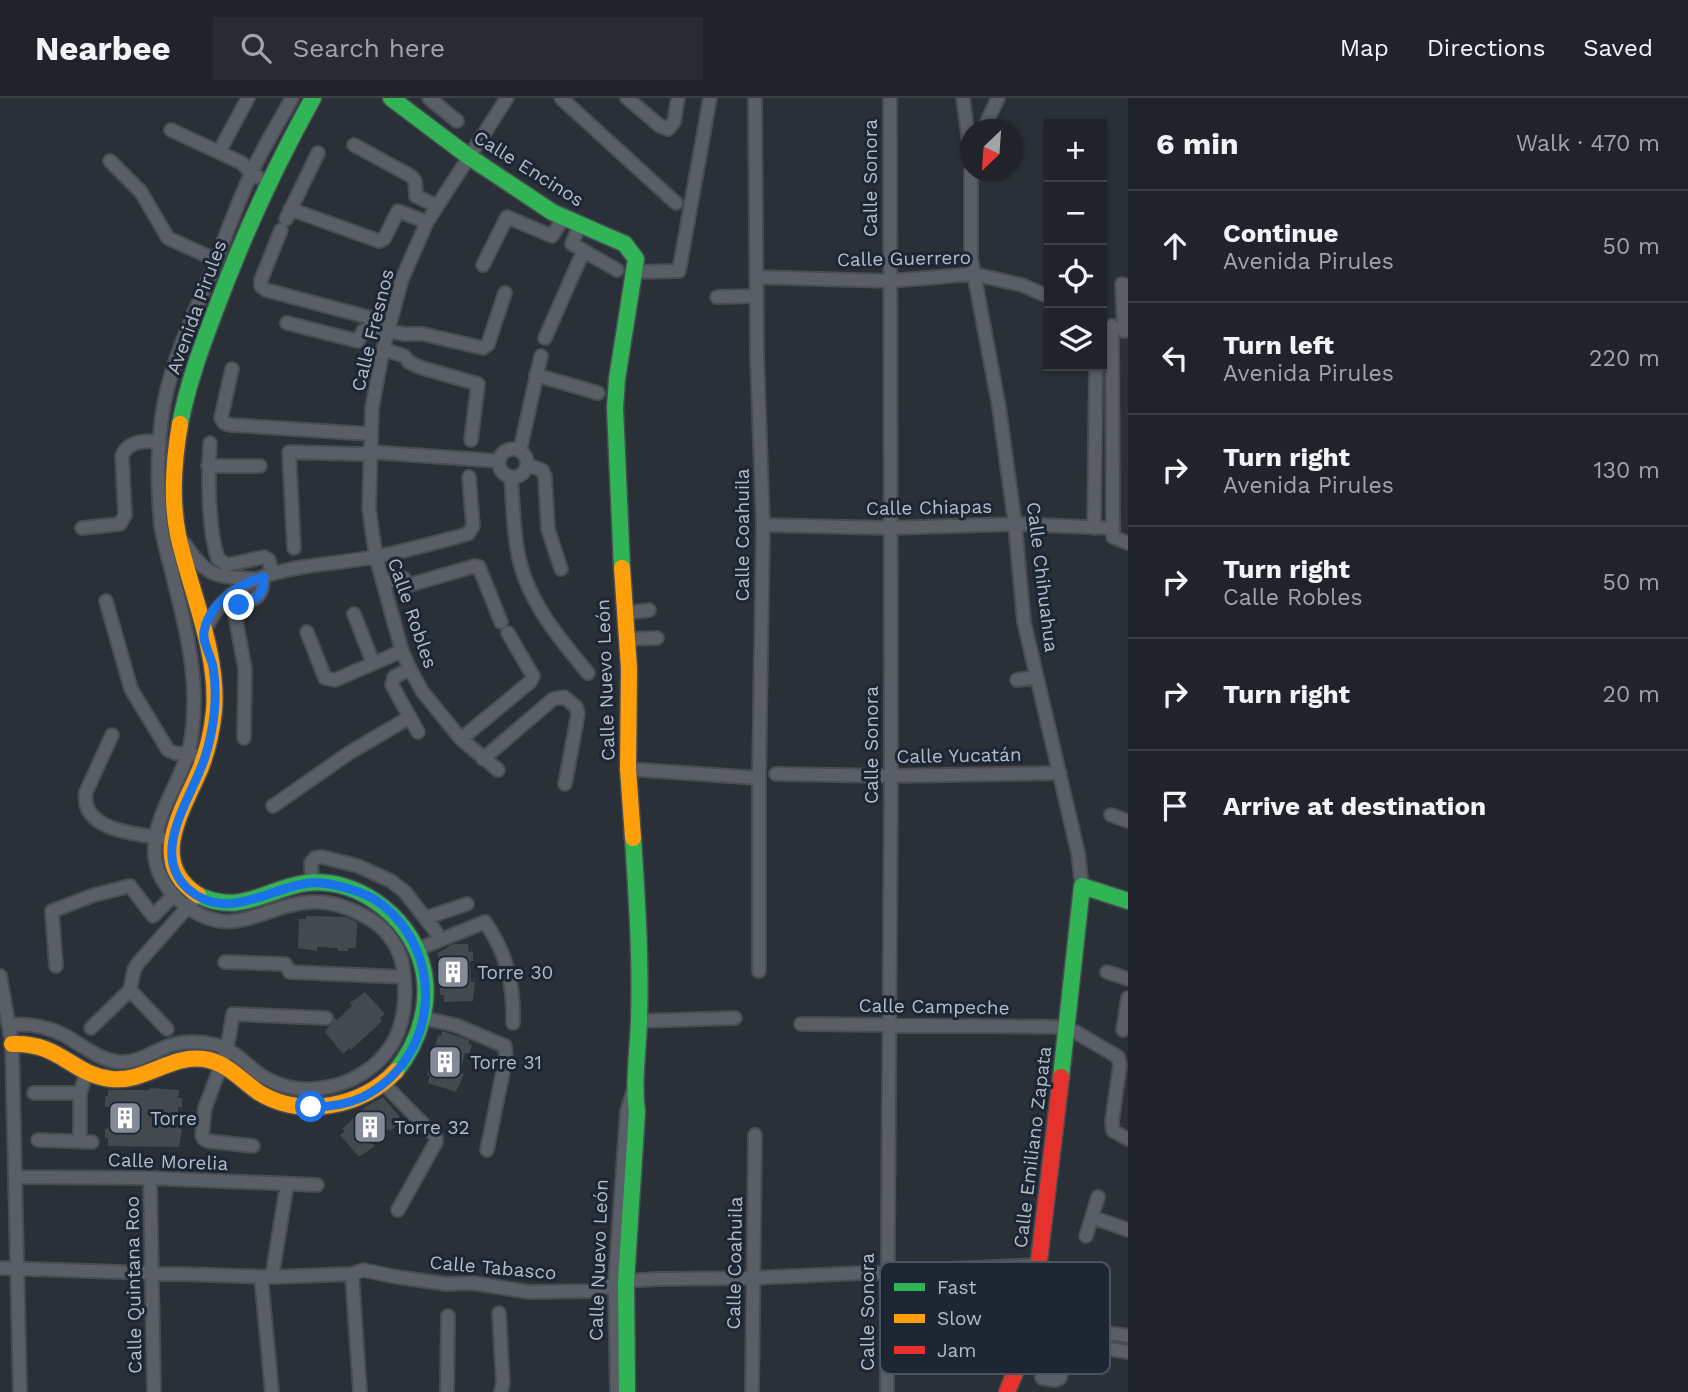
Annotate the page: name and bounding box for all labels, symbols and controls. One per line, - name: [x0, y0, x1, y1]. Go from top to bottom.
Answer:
- search box: [213, 17, 703, 80]
- text: Nearbee: [35, 29, 171, 68]
- icon: search: [237, 29, 275, 67]
- text: Search here: [293, 33, 445, 63]
- text: Map: [1340, 34, 1389, 62]
- text: Directions: [1427, 34, 1545, 62]
- text: Saved: [1583, 34, 1653, 62]
- street label: Calle Sonora: [859, 119, 882, 237]
- north arrow: [960, 119, 1023, 182]
- map controls: [1044, 119, 1107, 371]
- button: +: [1044, 119, 1107, 182]
- street label: Calle Encinos: [469, 125, 588, 211]
- text: 6 min: [1156, 126, 1239, 161]
- text: Walk · 470 m: [1516, 130, 1660, 157]
- button: −: [1044, 182, 1107, 245]
- text: Continue: [1223, 218, 1339, 248]
- icon: ahead: [1156, 227, 1194, 265]
- text: 50 m: [1603, 233, 1660, 260]
- street label: Avenida Pirules: [162, 237, 231, 377]
- button: locate: [1044, 245, 1107, 308]
- street label: Calle Guerrero: [837, 246, 971, 271]
- text: Avenida Pirules: [1223, 248, 1394, 275]
- street label: Calle Fresnos: [346, 267, 399, 394]
- button: layers: [1044, 308, 1107, 371]
- text: Turn left: [1223, 330, 1334, 360]
- icon: left: [1156, 339, 1194, 377]
- text: 220 m: [1589, 345, 1660, 372]
- text: Avenida Pirules: [1223, 360, 1394, 387]
- text: Turn right: [1223, 442, 1350, 472]
- icon: right: [1156, 451, 1194, 489]
- text: 130 m: [1594, 457, 1660, 484]
- street label: Calle Coahuila: [731, 468, 754, 602]
- text: Avenida Pirules: [1223, 472, 1394, 499]
- street label: Calle Chiapas: [866, 495, 992, 520]
- street label: Calle Chihuahua: [1022, 501, 1063, 654]
- text: Turn right: [1223, 554, 1350, 584]
- street label: Calle Robles: [383, 555, 442, 671]
- icon: right: [1156, 563, 1194, 601]
- text: 50 m: [1603, 569, 1660, 596]
- text: Calle Robles: [1223, 584, 1363, 611]
- route end: [223, 589, 254, 620]
- street label: Calle Nuevo León: [591, 599, 620, 761]
- icon: right: [1156, 675, 1194, 713]
- text: Turn right: [1223, 679, 1350, 709]
- text: 20 m: [1603, 681, 1660, 708]
- street label: Calle Sonora: [860, 686, 883, 804]
- street label: Calle Yucatán: [896, 743, 1022, 768]
- icon: arrive: [1156, 787, 1194, 825]
- text: Arrive at destination: [1223, 791, 1486, 821]
- building icon: Torre 30: [434, 953, 472, 991]
- place label: Torre 30: [477, 961, 553, 984]
- street label: Calle Campeche: [858, 994, 1010, 1019]
- building icon: Torre 31: [426, 1043, 464, 1081]
- street label: Calle Emiliano Zapata: [1009, 1045, 1056, 1249]
- place label: Torre 31: [470, 1051, 542, 1074]
- route start: [295, 1091, 326, 1122]
- building icon: Torre: [106, 1099, 144, 1137]
- place label: Torre: [150, 1107, 197, 1130]
- building icon: Torre 32: [351, 1108, 389, 1146]
- place label: Torre 32: [394, 1116, 470, 1139]
- street label: Calle Morelia: [107, 1148, 229, 1175]
- street label: Calle Nuevo León: [584, 1179, 613, 1341]
- street label: Calle Quintana Roo: [120, 1196, 147, 1374]
- street label: Calle Coahuila: [722, 1196, 747, 1330]
- street label: Calle Tabasco: [429, 1250, 557, 1285]
- street label: Calle Sonora: [856, 1253, 879, 1371]
- legend: [880, 1262, 1110, 1374]
- text: Fast: [937, 1276, 976, 1299]
- text: Slow: [937, 1307, 982, 1330]
- text: Jam: [937, 1339, 976, 1362]

